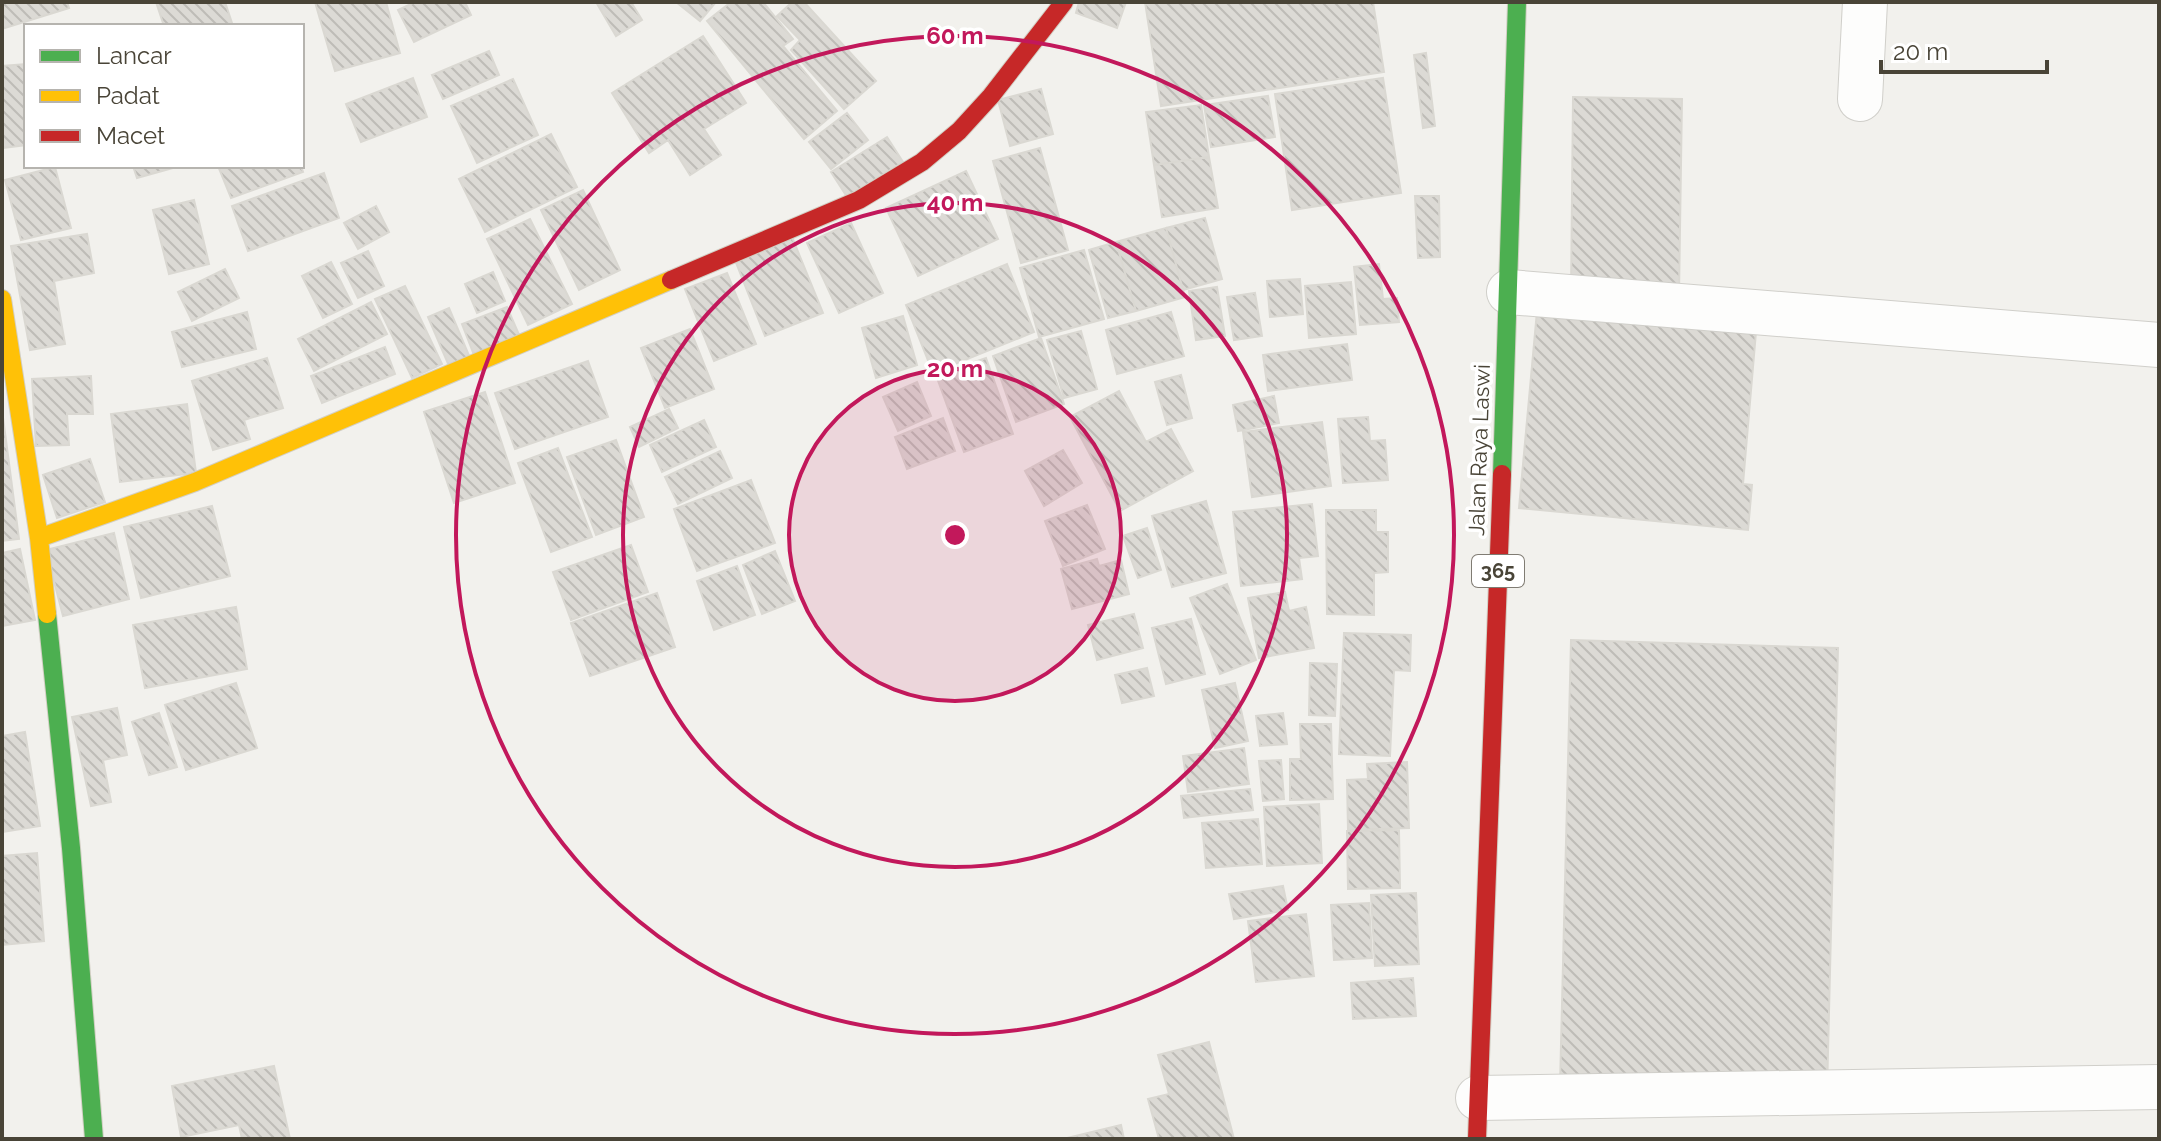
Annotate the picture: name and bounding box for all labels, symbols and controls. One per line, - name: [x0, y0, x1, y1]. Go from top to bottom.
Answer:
- text: 60 m: [926, 21, 984, 50]
- legend: [24, 24, 304, 168]
- scale bar: [1881, 24, 2047, 74]
- text: 20 m: [1893, 37, 1948, 66]
- text: Lancar: [96, 41, 172, 70]
- text: Padat: [96, 81, 160, 110]
- text: Macet: [96, 121, 165, 150]
- text: 40 m: [927, 188, 983, 217]
- text: 20 m: [927, 354, 983, 383]
- street label: Jalan Raya Laswi: [1463, 364, 1495, 536]
- centre of rings: [941, 521, 969, 549]
- road number: 365: [1472, 555, 1524, 587]

